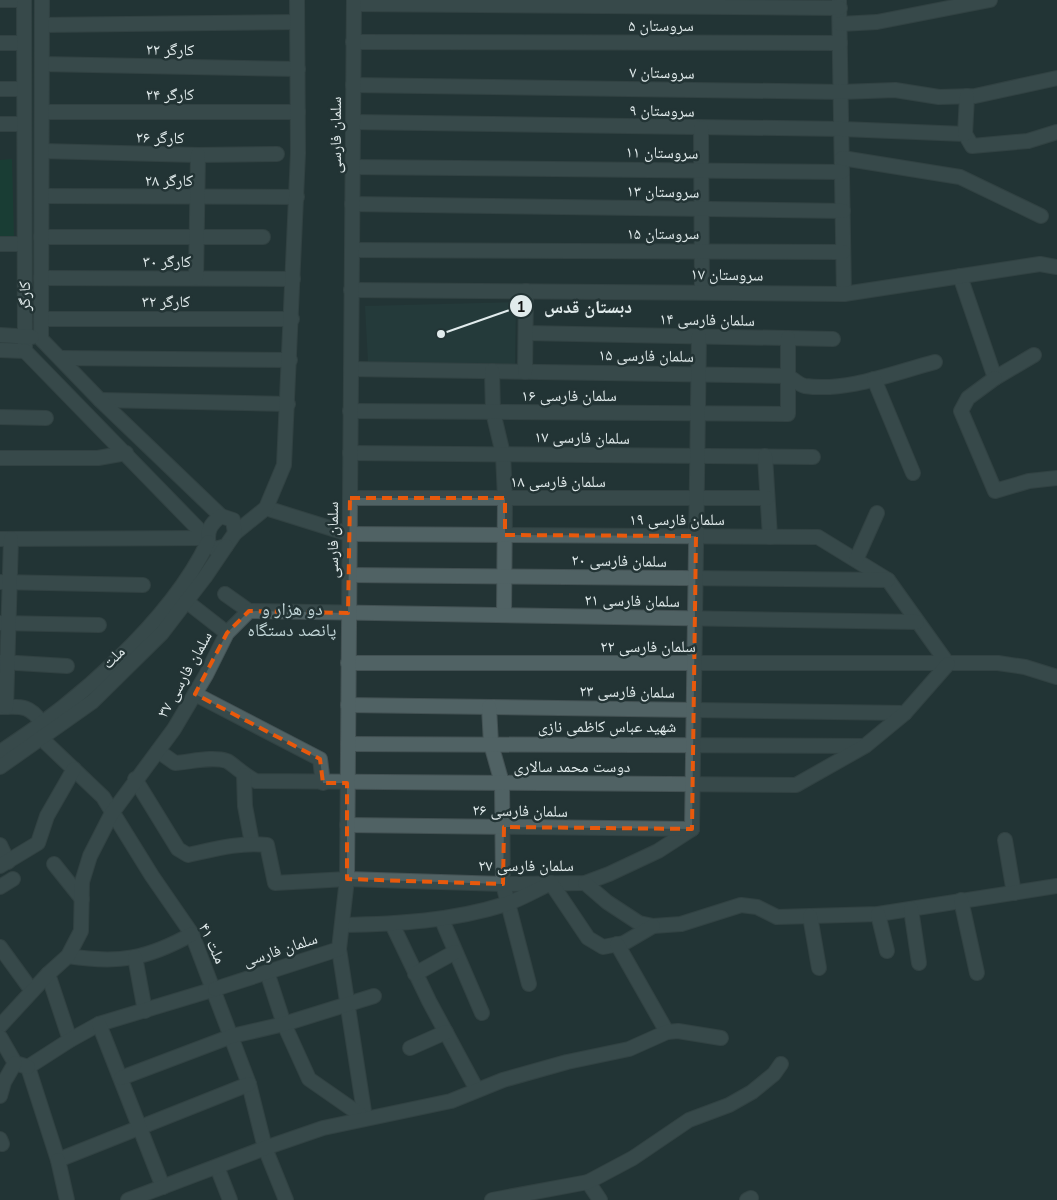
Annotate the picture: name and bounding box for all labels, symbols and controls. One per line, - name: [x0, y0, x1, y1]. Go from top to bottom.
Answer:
- street label: سروستان ۵: [628, 15, 694, 37]
- street label: کارگر ۲۲: [146, 39, 195, 61]
- street label: سروستان ۷: [629, 61, 695, 85]
- street label: کارگر ۲۴: [146, 84, 195, 106]
- street label: سلمان فارسی: [325, 96, 347, 174]
- street label: سروستان ۹: [629, 99, 695, 123]
- street label: کارگر ۲۶: [136, 127, 185, 149]
- street label: سروستان ۱۱: [625, 141, 699, 165]
- street label: کارگر ۲۸: [145, 170, 194, 192]
- street label: سروستان ۱۳: [626, 180, 700, 204]
- street label: سروستان ۱۵: [627, 223, 699, 245]
- street label: کارگر ۳۰: [143, 251, 192, 273]
- street label: سروستان ۱۷: [690, 263, 764, 287]
- street label: کارگر: [14, 281, 36, 312]
- callout: دبستان قدس: [509, 290, 642, 323]
- street label: کارگر ۳۲: [142, 291, 191, 313]
- text: دبستان قدس: [544, 295, 632, 319]
- text: 1: [516, 297, 526, 317]
- street label: سلمان فارسی ۱۴: [659, 308, 755, 332]
- street label: سلمان فارسی ۱۵: [598, 344, 694, 368]
- street label: سلمان فارسی ۱۶: [521, 385, 617, 407]
- street label: سلمان فارسی ۱۷: [534, 426, 630, 450]
- street label: سلمان فارسی ۱۸: [510, 471, 606, 493]
- street label: سلمان فارسی: [322, 501, 344, 579]
- street label: سلمان فارسی ۱۹: [629, 509, 725, 531]
- street label: سلمان فارسی ۲۰: [571, 549, 667, 573]
- street label: سلمان فارسی ۲۱: [584, 589, 680, 613]
- district label: دو هزار و پانصد دستگاه: [248, 597, 336, 642]
- street label: سلمان فارسی ۳۷: [152, 627, 218, 722]
- street label: سلمان فارسی ۲۲: [600, 636, 696, 658]
- street label: ملت: [97, 641, 130, 674]
- street label: سلمان فارسی ۲۳: [579, 680, 675, 704]
- street label: شهید عباس کاظمی نازی: [538, 716, 676, 738]
- street label: دوست محمد سالاری: [513, 756, 631, 778]
- street label: سلمان فارسی ۲۶: [472, 799, 568, 823]
- street label: سلمان فارسی ۲۷: [478, 855, 574, 877]
- street label: ملت ۴۱: [193, 919, 231, 967]
- street label: سلمان فارسی: [240, 928, 320, 972]

